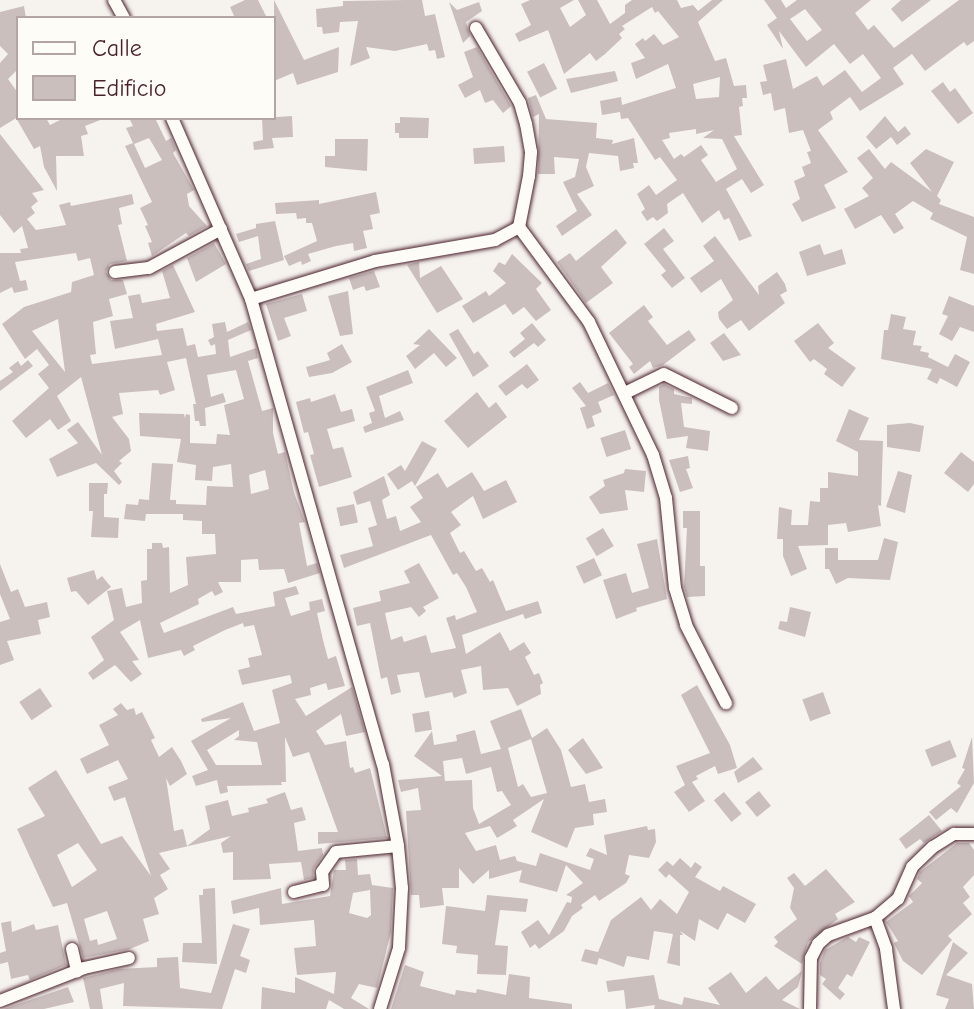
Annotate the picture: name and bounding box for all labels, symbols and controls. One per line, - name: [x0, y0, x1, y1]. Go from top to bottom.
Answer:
- legend: [16, 16, 276, 120]
- text: Calle: [92, 34, 142, 62]
- text: Edificio: [92, 74, 167, 102]

